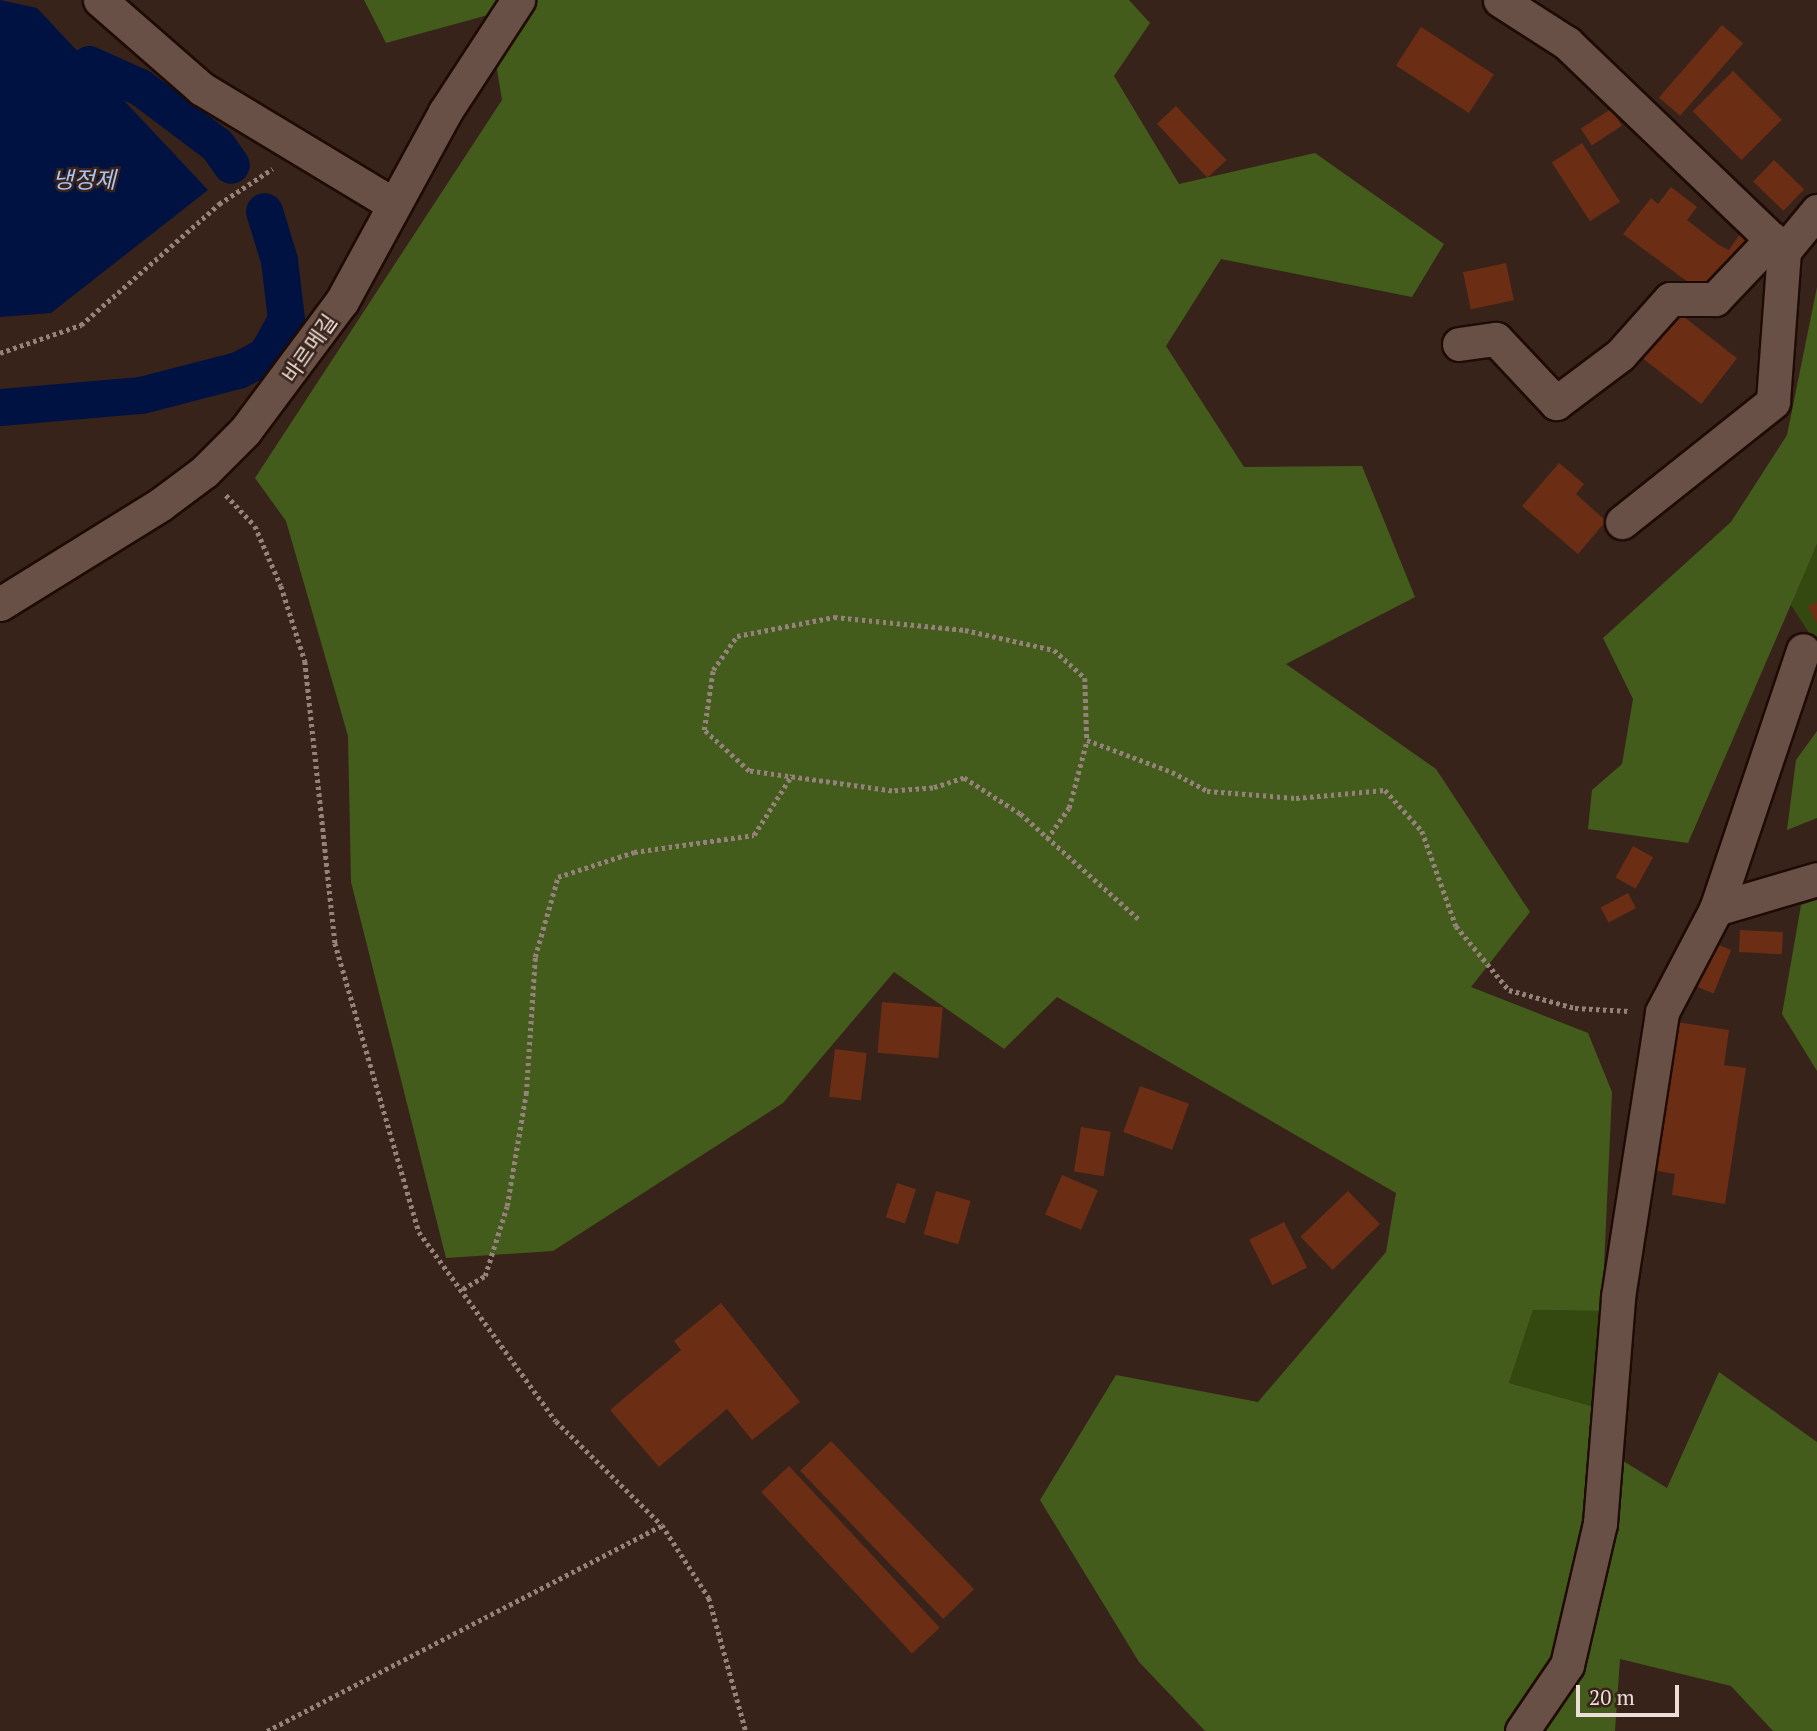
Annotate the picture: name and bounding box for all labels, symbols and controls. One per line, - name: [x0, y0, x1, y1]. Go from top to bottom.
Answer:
- water label: 냉정제: [52, 166, 116, 194]
- street label: 바르메길: [277, 309, 341, 387]
- scale bar: [1579, 1672, 1682, 1716]
- text: 20 m: [1589, 1683, 1635, 1711]

